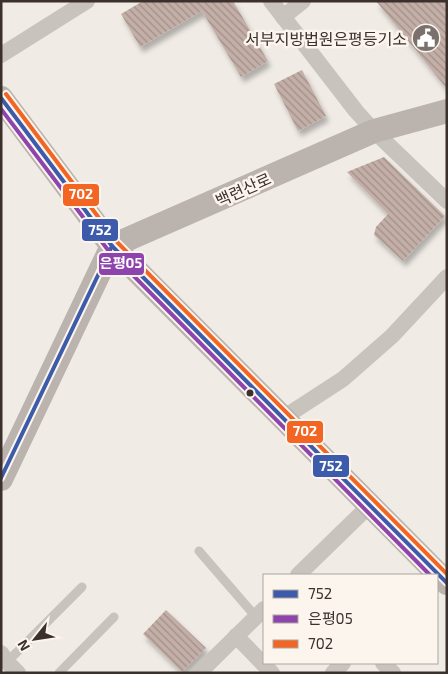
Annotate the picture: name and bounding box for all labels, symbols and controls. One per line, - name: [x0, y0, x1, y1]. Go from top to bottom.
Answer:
- public building icon: 서부지방법원은평등기소: [411, 23, 441, 53]
- place label: 서부지방법원은평등기소: [245, 29, 407, 48]
- street label: 백련산로: [212, 168, 274, 210]
- line badge: 702: [62, 183, 100, 207]
- text: 702: [69, 185, 93, 202]
- line badge: 752: [81, 218, 119, 242]
- text: 752: [88, 221, 112, 238]
- line badge: 은평05: [98, 252, 145, 276]
- text: 은평05: [100, 254, 142, 271]
- unlabelled marker: [245, 388, 255, 398]
- line badge: 702: [286, 420, 324, 444]
- text: 702: [293, 422, 317, 439]
- line badge: 752: [312, 454, 350, 478]
- text: 752: [319, 457, 343, 474]
- legend: [263, 574, 438, 664]
- text: 752: [308, 584, 332, 602]
- text: 은평05: [308, 609, 353, 627]
- north arrow: [10, 614, 60, 664]
- text: 702: [308, 634, 333, 652]
- text: N: [13, 637, 33, 654]

